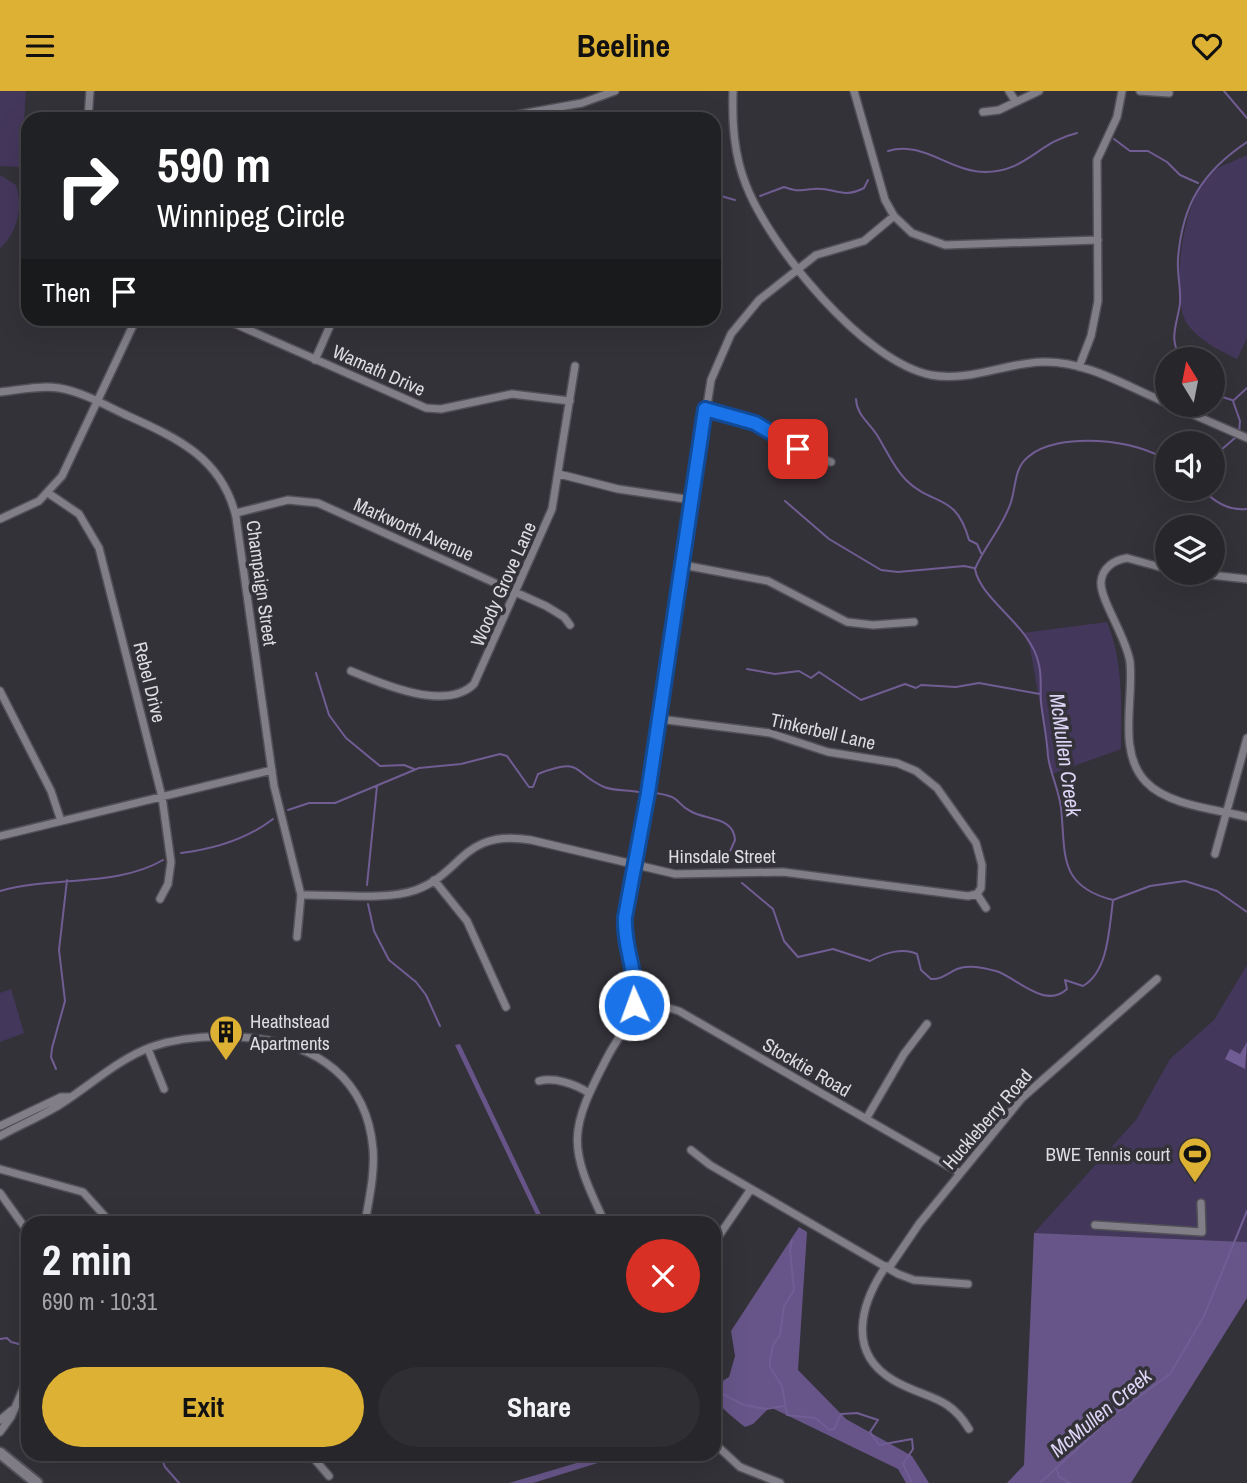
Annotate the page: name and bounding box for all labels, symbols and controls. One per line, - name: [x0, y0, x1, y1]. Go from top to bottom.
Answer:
- text: Beeline: [577, 24, 670, 67]
- icon: menu: [21, 27, 59, 65]
- icon: heart: [1188, 27, 1226, 65]
- text: 590 m: [157, 131, 271, 197]
- icon: right: [42, 140, 133, 231]
- text: Winnipeg Circle: [157, 194, 345, 237]
- icon: arrive: [105, 273, 143, 311]
- text: Then: [42, 275, 91, 310]
- street label: Wamath Drive: [328, 338, 430, 402]
- north arrow: [1155, 347, 1225, 417]
- map controls: [1155, 347, 1225, 585]
- pin: [768, 419, 828, 479]
- icon: arrive: [779, 430, 817, 468]
- button: sound: [1155, 431, 1225, 501]
- street label: Markworth Avenue: [350, 491, 478, 567]
- button: layers: [1155, 515, 1225, 585]
- street label: Woody Grove Lane: [464, 518, 542, 650]
- street label: Champaign Street: [240, 519, 284, 648]
- street label: Rebel Drive: [127, 639, 173, 725]
- water label: McMullen Creek: [1042, 691, 1089, 820]
- street label: Tinkerbell Lane: [768, 706, 878, 756]
- street label: Hinsdale Street: [668, 843, 776, 869]
- position arrow: [597, 968, 671, 1042]
- place label: Heathstead Apartments: [249, 1008, 330, 1056]
- building icon: Heathstead Apartments: [207, 1013, 245, 1062]
- street label: Stocktie Road: [758, 1031, 856, 1103]
- street label: Huckleberry Road: [936, 1063, 1038, 1175]
- sports icon: BWE Tennis court: [1176, 1135, 1214, 1184]
- place label: BWE Tennis court: [1046, 1141, 1171, 1167]
- text: 2 min: [42, 1232, 132, 1288]
- button: close: [626, 1239, 700, 1313]
- text: 690 m · 10:31: [42, 1286, 157, 1317]
- water label: McMullen Creek: [1044, 1361, 1159, 1464]
- button: Exit: [42, 1367, 364, 1447]
- button: Share: [378, 1367, 700, 1447]

